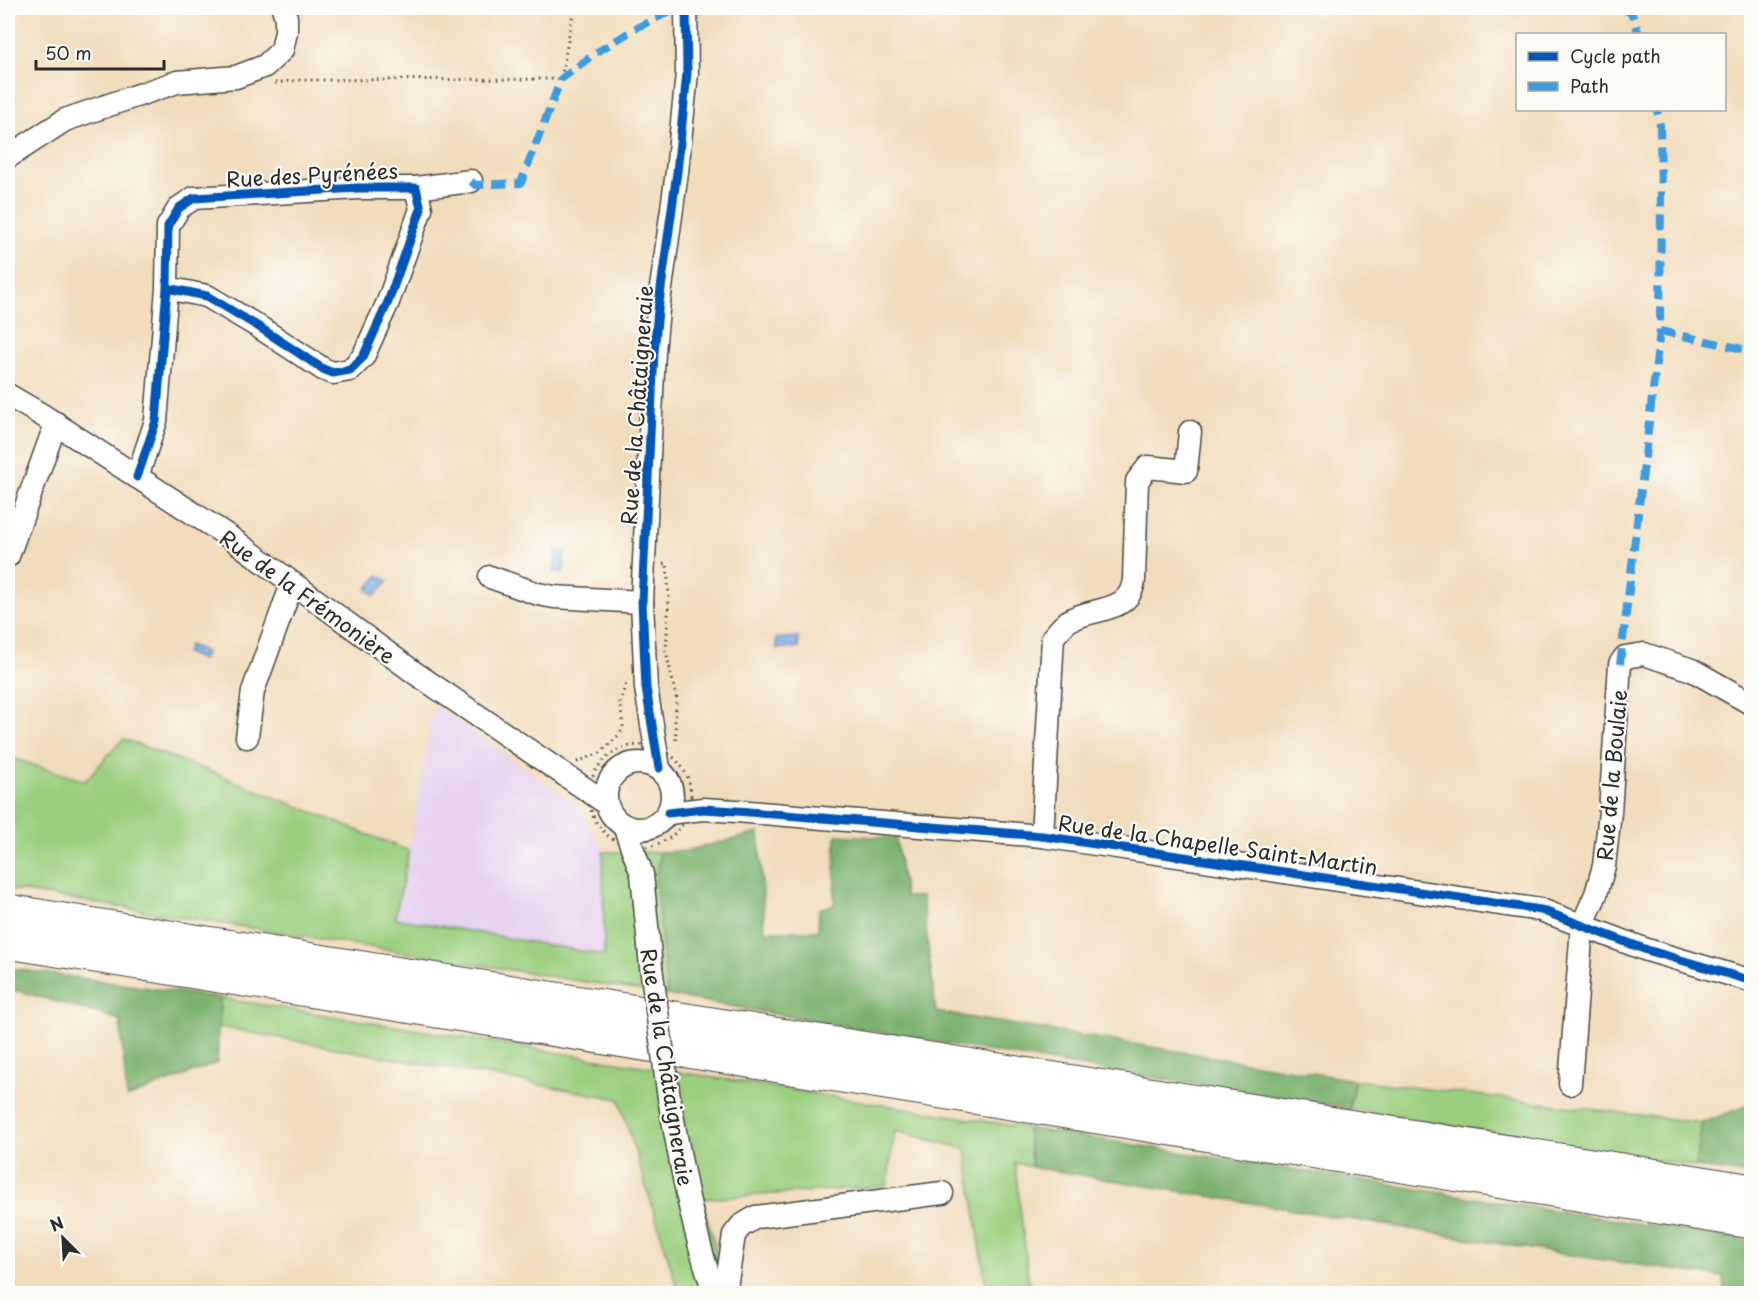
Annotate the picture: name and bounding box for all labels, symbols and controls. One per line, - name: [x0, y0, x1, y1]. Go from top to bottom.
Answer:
- scale bar: [36, 33, 164, 71]
- legend: [1516, 33, 1726, 111]
- text: 50 m: [45, 39, 92, 66]
- text: Cycle path: [1570, 42, 1661, 69]
- text: Path: [1570, 72, 1609, 99]
- street label: Rue des Pyrénées: [225, 154, 399, 194]
- street label: Rue de la Châtaigneraie: [612, 284, 660, 526]
- street label: Rue de la Frémonière: [214, 521, 402, 671]
- street label: Rue de la Boulaie: [1588, 688, 1634, 862]
- street label: Rue de la Chapelle Saint-Martin: [1056, 806, 1380, 882]
- street label: Rue de la Châtaigneraie: [633, 946, 703, 1188]
- north arrow: [33, 1208, 93, 1268]
- text: N: [46, 1210, 67, 1237]

